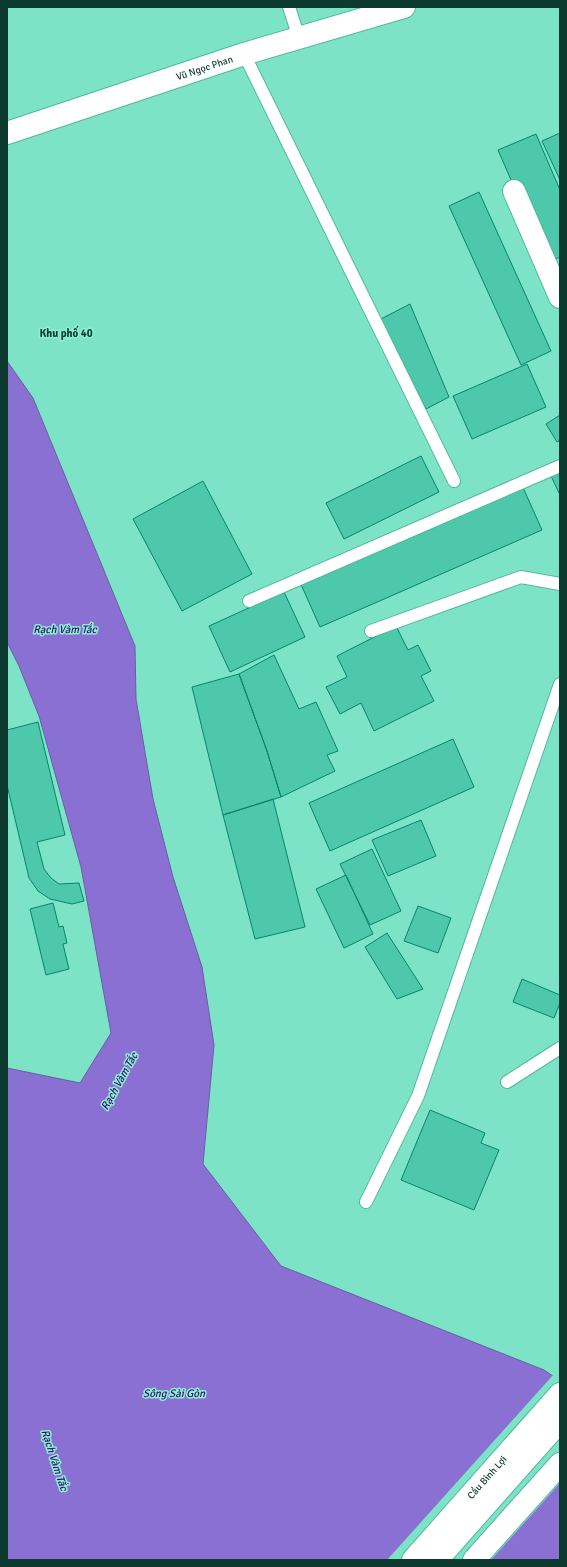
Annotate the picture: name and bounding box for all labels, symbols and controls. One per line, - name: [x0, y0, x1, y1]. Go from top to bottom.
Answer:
- street label: Vũ Ngọc Phan: [175, 53, 235, 83]
- district label: Khu phố 40: [39, 325, 93, 340]
- water label: Rạch Vàm Tắc: [33, 623, 98, 636]
- water label: Rạch Vàm Tắc: [98, 1050, 141, 1112]
- water label: Sông Sài Gòn: [143, 1387, 206, 1400]
- water label: Rạch Vàm Tắc: [39, 1428, 71, 1493]
- street label: Cầu Bình Lợi: [465, 1453, 510, 1502]

